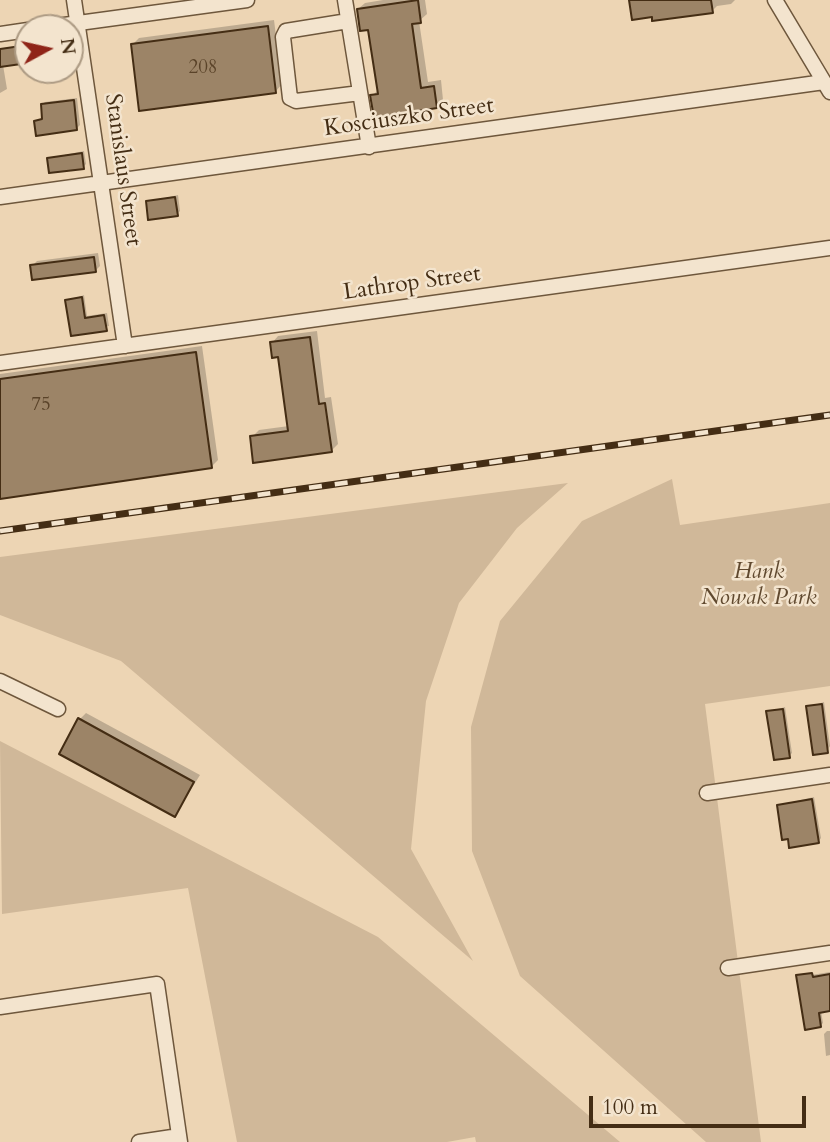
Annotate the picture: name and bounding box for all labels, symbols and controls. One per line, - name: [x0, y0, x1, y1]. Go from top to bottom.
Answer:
- north arrow: [14, 14, 84, 84]
- text: N: [54, 36, 82, 56]
- house number: 208: [188, 58, 218, 80]
- street label: Stanislaus Street: [98, 92, 146, 248]
- street label: Kosciuszko Street: [322, 92, 496, 144]
- street label: Lathrop Street: [342, 261, 482, 307]
- house number: 75: [31, 395, 51, 417]
- park label: Hank Nowak Park: [701, 559, 817, 613]
- scale bar: [592, 1082, 809, 1126]
- text: 100 m: [602, 1093, 658, 1122]

